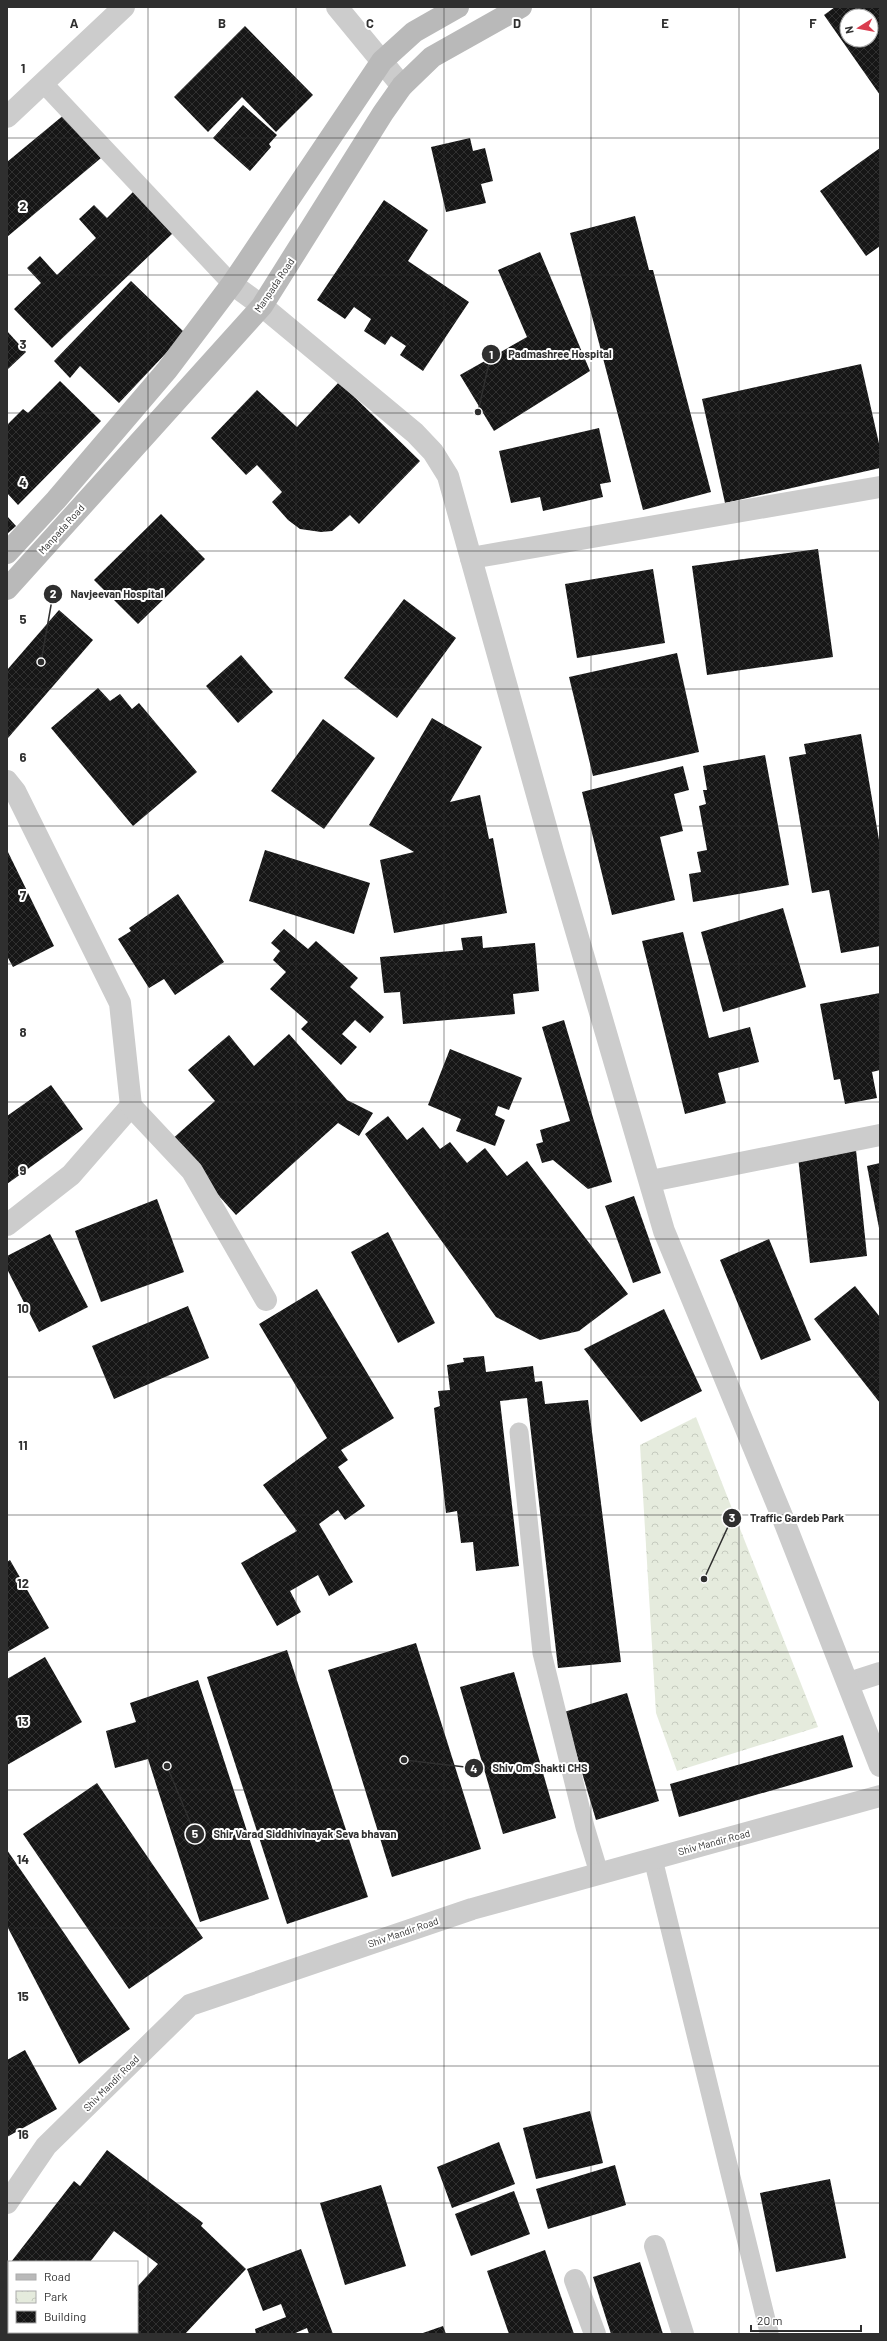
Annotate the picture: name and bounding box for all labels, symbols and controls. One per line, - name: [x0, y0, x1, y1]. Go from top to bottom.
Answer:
- north arrow: [839, 8, 879, 48]
- text: A: [70, 15, 79, 31]
- text: B: [218, 15, 226, 31]
- text: C: [366, 15, 374, 31]
- text: D: [513, 15, 521, 31]
- text: E: [661, 15, 669, 31]
- text: F: [809, 15, 817, 31]
- text: N: [842, 25, 856, 35]
- text: 1: [21, 60, 25, 76]
- text: 2: [19, 198, 27, 214]
- street label: Manpada Road: [251, 256, 297, 314]
- text: 3: [19, 336, 27, 352]
- callout: Padmashree Hospital: [481, 343, 620, 366]
- text: 1: [489, 347, 493, 361]
- text: Padmashree Hospital: [508, 347, 612, 360]
- text: 4: [19, 474, 27, 490]
- street label: Manpada Road: [35, 502, 87, 556]
- callout: Navjeevan Hospital: [43, 583, 172, 606]
- text: 2: [50, 586, 57, 600]
- text: Navjeevan Hospital: [71, 587, 164, 600]
- text: 5: [19, 611, 27, 627]
- text: 6: [20, 749, 27, 765]
- text: 7: [20, 887, 27, 903]
- text: 8: [19, 1024, 27, 1040]
- text: 9: [20, 1162, 27, 1178]
- text: 10: [17, 1300, 29, 1316]
- text: 11: [18, 1437, 28, 1453]
- callout: Traffic Gardeb Park: [722, 1506, 852, 1529]
- text: 3: [729, 1510, 735, 1524]
- text: Traffic Gardeb Park: [750, 1511, 844, 1524]
- text: 12: [17, 1575, 29, 1591]
- text: 13: [17, 1713, 29, 1729]
- callout: Shiv Om Shakti CHS: [464, 1757, 595, 1780]
- text: 4: [470, 1761, 478, 1775]
- text: Shiv Om Shakti CHS: [492, 1761, 588, 1774]
- callout: Shir Varad Siddhivinayak Seva bhavan: [185, 1822, 404, 1845]
- text: 5: [192, 1826, 199, 1840]
- text: Shir Varad Siddhivinayak Seva bhavan: [214, 1827, 396, 1840]
- street label: Shiv Mandir Road: [677, 1827, 751, 1857]
- text: 14: [17, 1851, 29, 1867]
- street label: Shiv Mandir Road: [366, 1914, 440, 1950]
- text: 15: [17, 1988, 29, 2004]
- street label: Shiv Mandir Road: [81, 2053, 141, 2113]
- text: 16: [17, 2126, 29, 2142]
- legend: [8, 2261, 138, 2333]
- text: Road: [44, 2269, 71, 2283]
- text: Park: [44, 2289, 68, 2303]
- scale bar: [751, 2307, 861, 2333]
- text: Building: [44, 2309, 86, 2323]
- text: 20 m: [757, 2313, 783, 2327]

